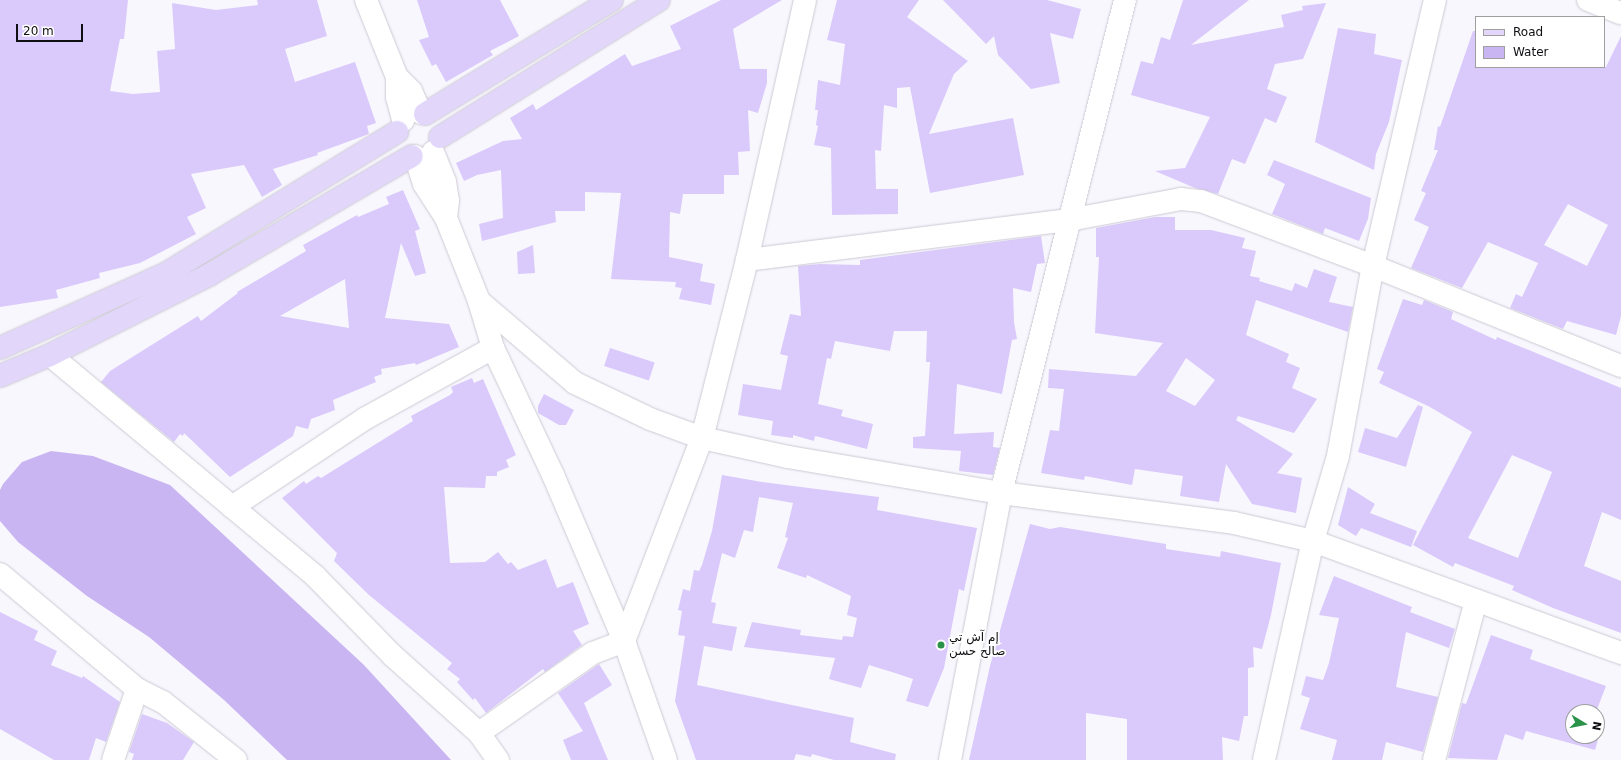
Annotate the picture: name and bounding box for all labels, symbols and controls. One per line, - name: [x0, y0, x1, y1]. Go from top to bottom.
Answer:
- scale bar: [18, 16, 85, 42]
- legend: [1475, 16, 1605, 68]
- text: 20 m: [23, 24, 54, 38]
- text: Road: [1513, 25, 1543, 39]
- text: Water: [1513, 45, 1548, 59]
- place label: إم آش تي صالح حسن: [949, 631, 1005, 659]
- marker: إم آش تي صالح حسن: [936, 640, 946, 650]
- north arrow: [1565, 704, 1605, 744]
- text: N: [1589, 720, 1604, 732]

